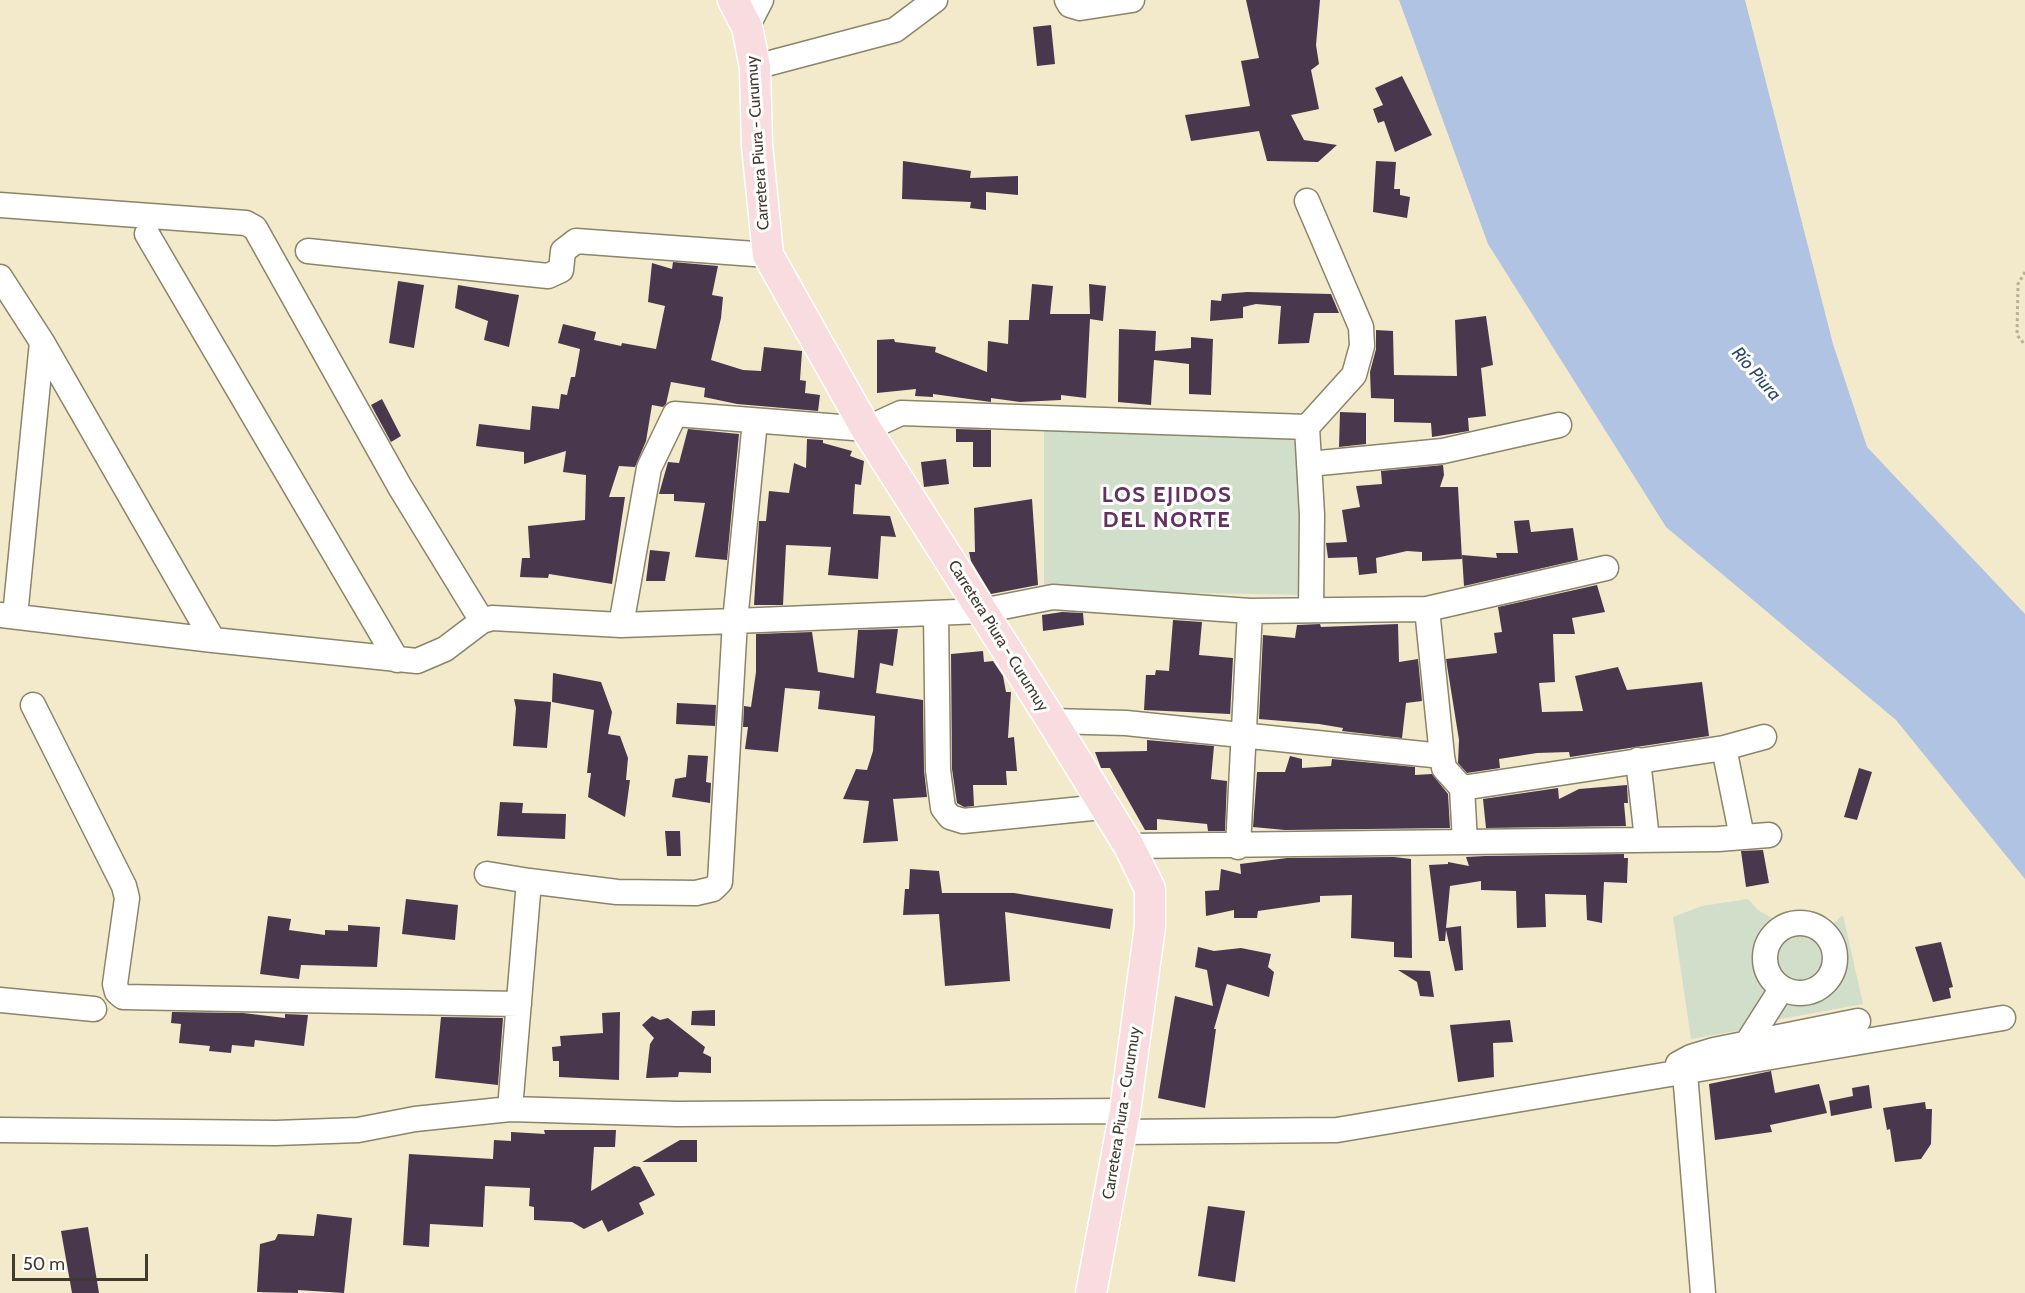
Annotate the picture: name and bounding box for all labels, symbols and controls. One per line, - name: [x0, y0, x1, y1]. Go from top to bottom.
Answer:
- street label: Carretera Piura - Curumuy: [742, 55, 774, 231]
- water label: Río Piura: [1727, 343, 1785, 405]
- district label: LOS EJIDOS DEL NORTE: [1102, 483, 1232, 534]
- street label: Carretera Piura - Curumuy: [944, 557, 1052, 715]
- street label: Carretera Piura - Curumuy: [1099, 1025, 1145, 1201]
- scale bar: [15, 1242, 152, 1280]
- text: 50 m: [23, 1253, 65, 1275]

